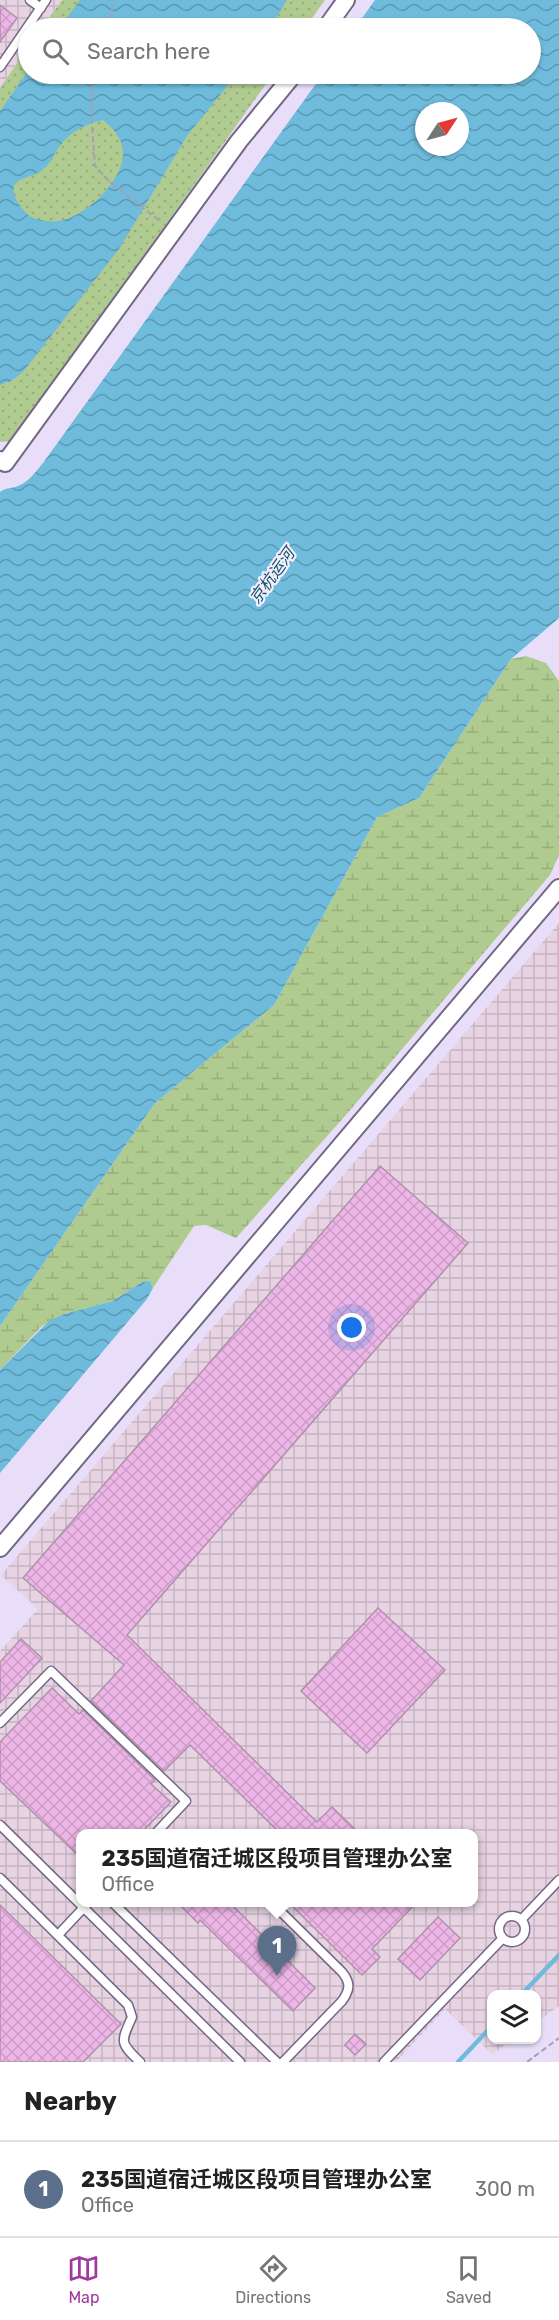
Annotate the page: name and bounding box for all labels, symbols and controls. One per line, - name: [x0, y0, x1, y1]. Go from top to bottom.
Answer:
- search box: [18, 18, 541, 84]
- icon: search: [39, 35, 72, 68]
- text: Search here: [87, 38, 210, 65]
- north arrow: [415, 102, 469, 156]
- water label: 京杭运河: [246, 542, 300, 607]
- your location: [337, 1313, 366, 1342]
- popup: [76, 1829, 478, 1907]
- text: 235国道宿迁城区段项目管理办公室: [101, 1845, 453, 1872]
- text: Office: [101, 1872, 154, 1896]
- pin: 1: [258, 1926, 296, 1976]
- map controls: [487, 1990, 541, 2044]
- button: layers: [487, 1990, 541, 2044]
- text: Nearby: [24, 2086, 117, 2117]
- text: 235国道宿迁城区段项目管理办公室: [81, 2166, 432, 2193]
- text: 1: [39, 2177, 48, 2201]
- text: 300 m: [475, 2177, 535, 2201]
- text: Office: [81, 2193, 134, 2217]
- tab: Map: [67, 2252, 100, 2307]
- tab: Directions: [235, 2252, 311, 2307]
- tab: Saved: [446, 2252, 492, 2307]

